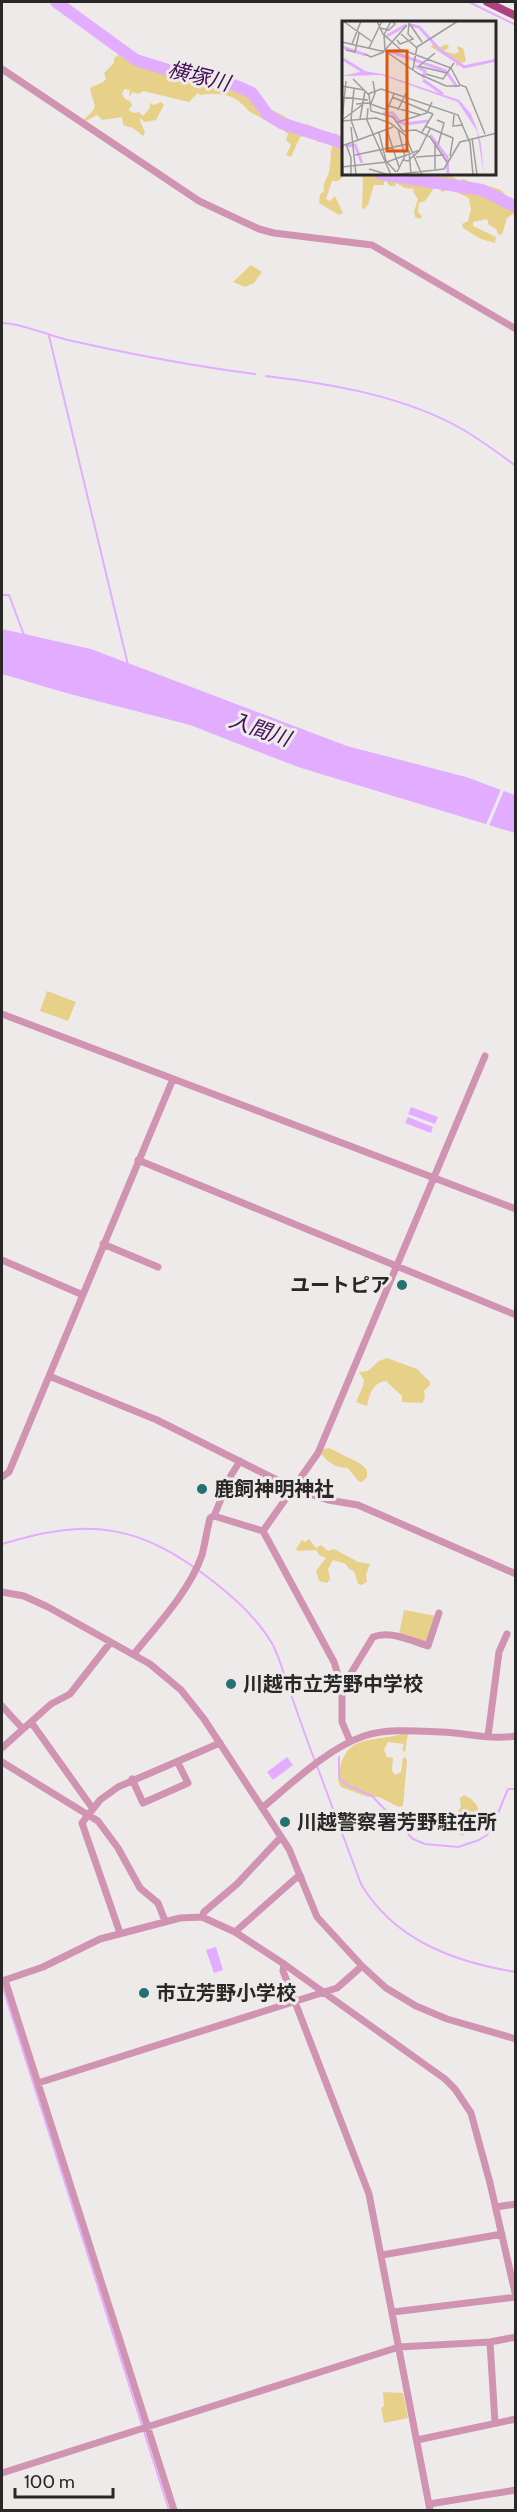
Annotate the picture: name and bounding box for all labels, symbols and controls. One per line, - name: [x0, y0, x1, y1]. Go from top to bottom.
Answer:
- inset map: [342, 21, 496, 176]
- water label: 横塚川: [165, 56, 235, 96]
- water label: 入間川: [226, 707, 296, 752]
- place label: ユートピア: [290, 1273, 390, 1297]
- marker: ユートピア: [395, 1278, 409, 1292]
- place label: 鹿飼神明神社: [214, 1477, 334, 1501]
- marker: 鹿飼神明神社: [195, 1482, 209, 1496]
- place label: 川越市立芳野中学校: [243, 1672, 423, 1696]
- marker: 川越市立芳野中学校: [224, 1677, 238, 1691]
- place label: 川越警察署芳野駐在所: [297, 1810, 497, 1834]
- marker: 川越警察署芳野駐在所: [278, 1815, 292, 1829]
- place label: 市立芳野小学校: [156, 1981, 296, 2005]
- marker: 市立芳野小学校: [137, 1986, 151, 2000]
- scale bar: [15, 2461, 112, 2499]
- text: 100 m: [24, 2471, 75, 2493]

